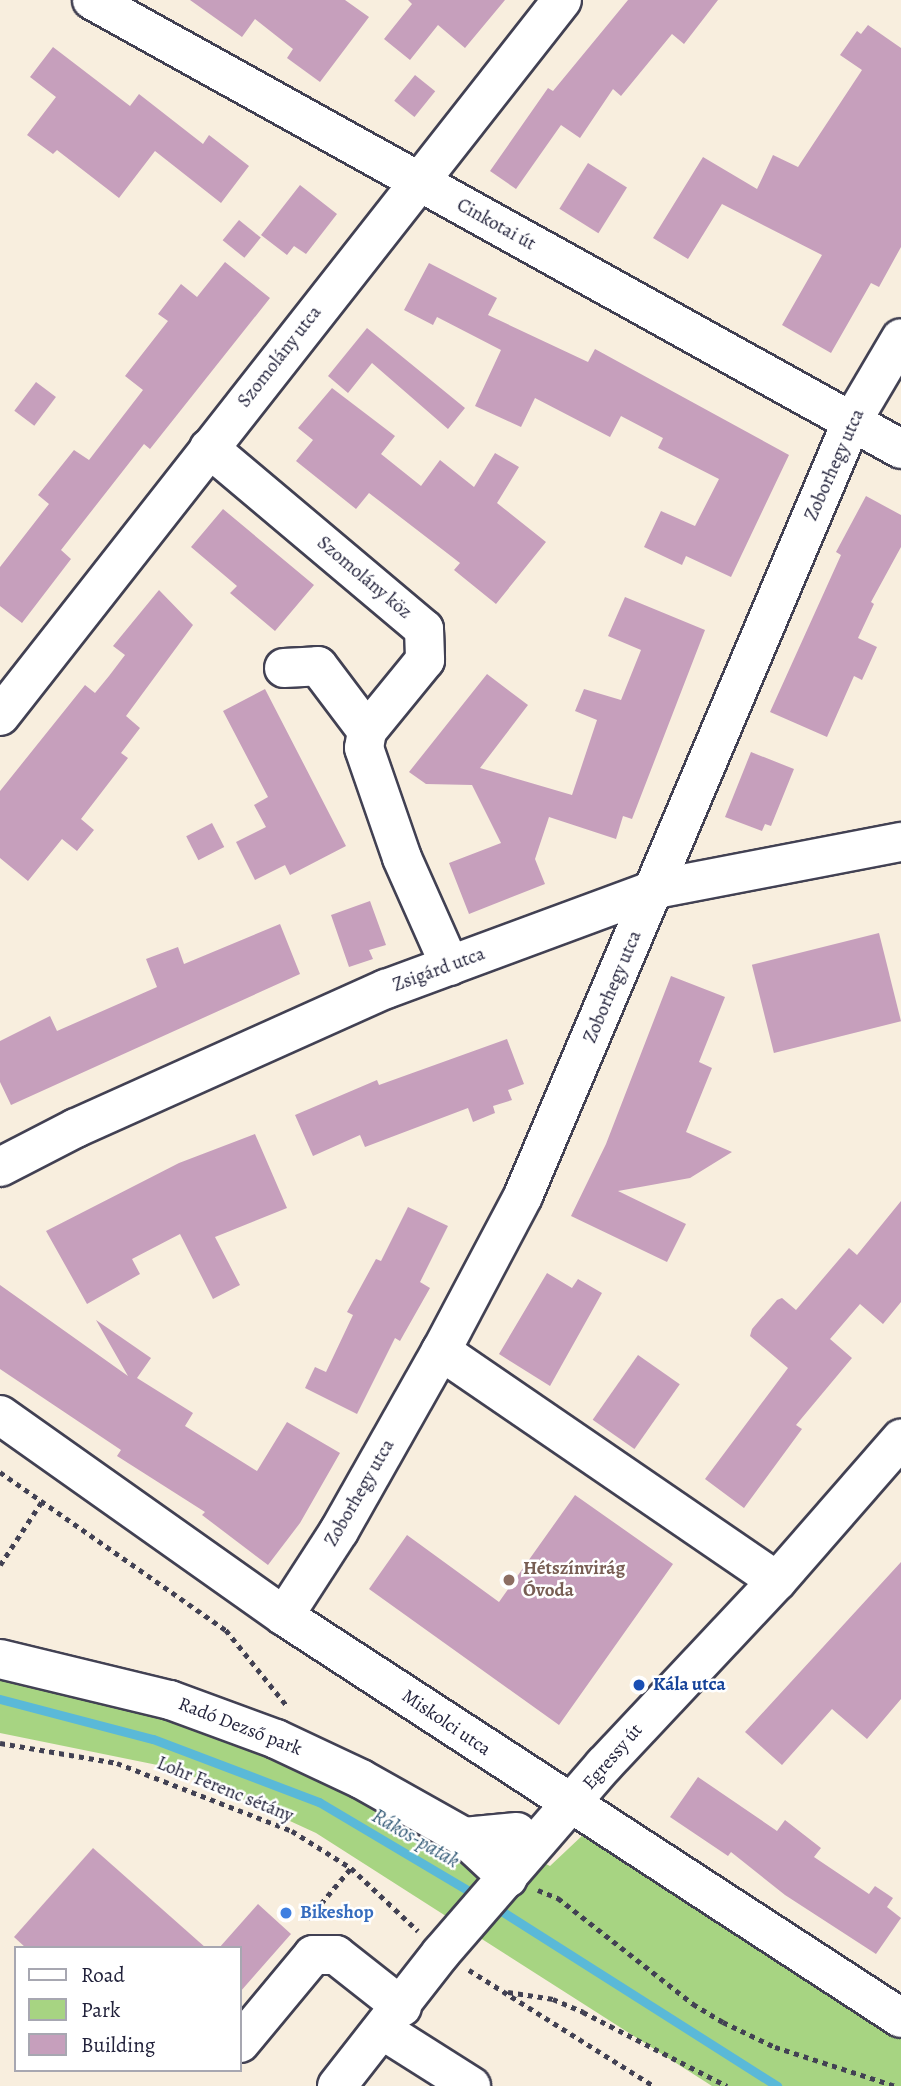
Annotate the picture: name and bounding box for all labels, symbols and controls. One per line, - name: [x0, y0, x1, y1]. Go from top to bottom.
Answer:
- street label: Cinkotai út: [453, 194, 539, 256]
- street label: Szomolány utca: [233, 302, 327, 412]
- street label: Zoborhegy utca: [800, 406, 870, 524]
- street label: Szomolány köz: [312, 532, 416, 624]
- street label: Zoborhegy utca: [579, 927, 647, 1047]
- street label: Zsigárd utca: [390, 943, 488, 997]
- street label: Zoborhegy utca: [320, 1435, 400, 1551]
- place label: Hétszínvirág Óvoda: [523, 1558, 625, 1602]
- marker: Hétszínvirág Óvoda: [501, 1572, 517, 1588]
- place label: Kála utca: [653, 1674, 726, 1696]
- marker: Kála utca: [631, 1677, 647, 1693]
- street label: Miskolci utca: [397, 1685, 495, 1761]
- street label: Radó Dezső park: [175, 1693, 305, 1761]
- street label: Egressy út: [578, 1719, 648, 1795]
- street label: Lohr Ferenc sétány: [153, 1752, 297, 1828]
- water label: Rákos-patak: [368, 1803, 464, 1873]
- place label: Bikeshop: [300, 1902, 374, 1924]
- marker: Bikeshop: [278, 1905, 294, 1921]
- legend: [14, 1946, 242, 2072]
- text: Road: [81, 1961, 125, 1989]
- text: Park: [81, 1996, 120, 2024]
- text: Building: [81, 2031, 155, 2059]

